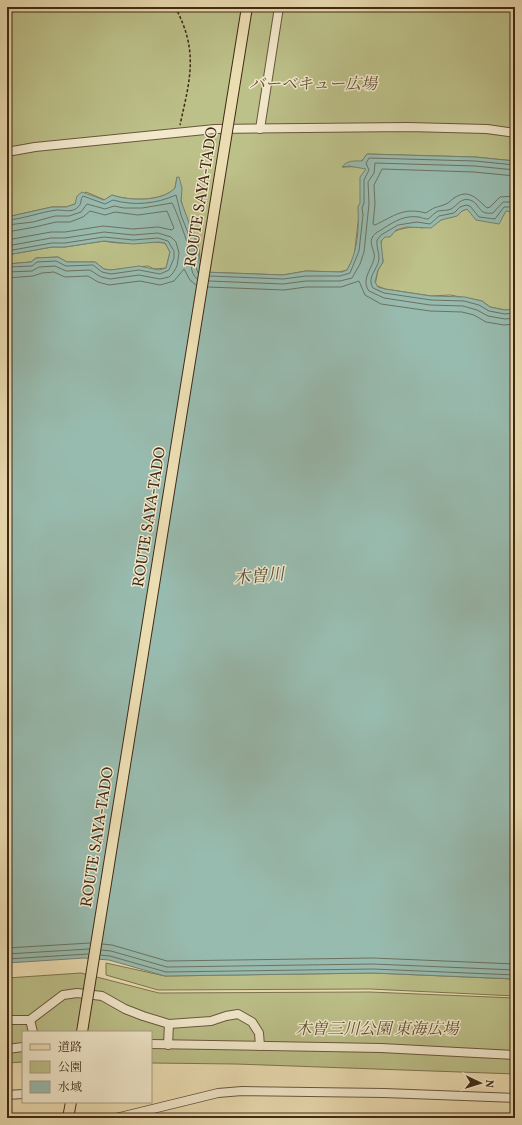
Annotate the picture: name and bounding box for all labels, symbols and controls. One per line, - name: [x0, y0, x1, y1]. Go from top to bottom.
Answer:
- park label: バーベキュー広場: [249, 74, 379, 96]
- street label: ROUTE SAYA-TADO: [180, 125, 224, 269]
- street label: ROUTE SAYA-TADO: [128, 445, 172, 589]
- water label: 木曽川: [233, 563, 287, 591]
- street label: ROUTE SAYA-TADO: [76, 765, 120, 909]
- park label: 木曽三川公園 東海広場: [296, 1019, 460, 1041]
- legend: [22, 1031, 152, 1103]
- text: 道路: [58, 1040, 82, 1056]
- text: 公園: [58, 1060, 82, 1076]
- north arrow: [460, 1063, 500, 1103]
- text: N: [481, 1079, 496, 1088]
- text: 水域: [58, 1080, 82, 1096]

